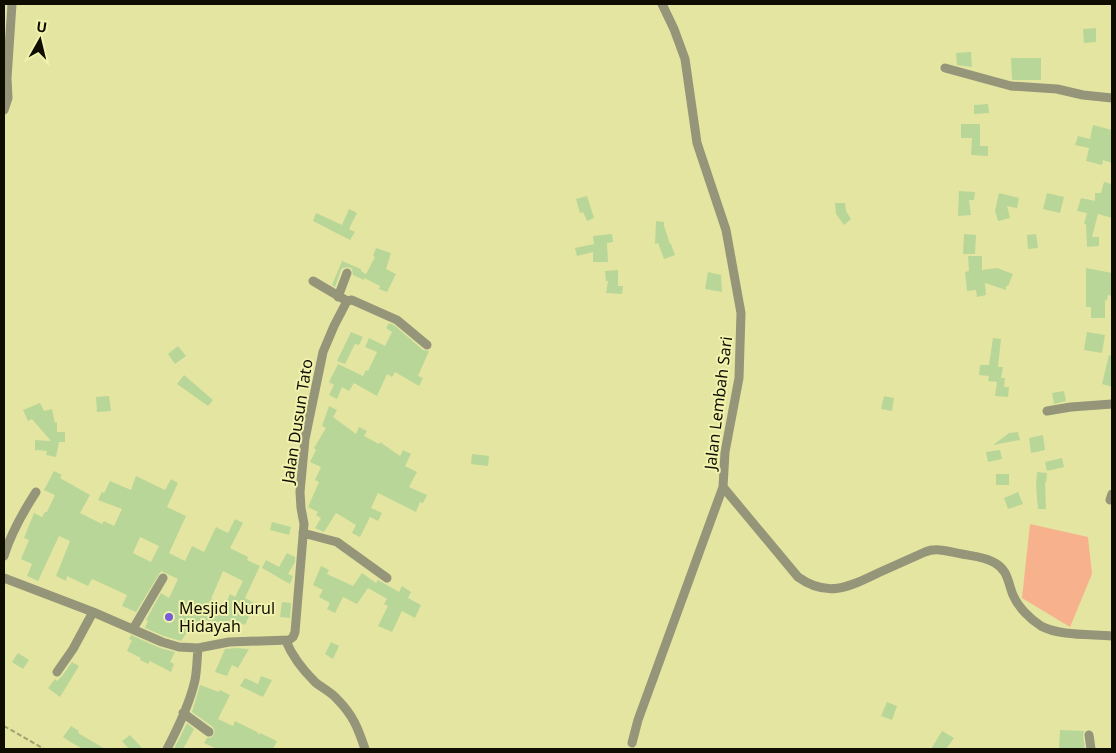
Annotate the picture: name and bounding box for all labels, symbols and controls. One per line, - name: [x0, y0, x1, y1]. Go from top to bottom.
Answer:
- north arrow: [15, 15, 65, 65]
- text: U: [35, 16, 48, 37]
- street label: Jalan Lembah Sari: [699, 335, 737, 473]
- street label: Jalan Dusun Tato: [276, 357, 318, 487]
- place label: Mesjid Nurul Hidayah: [179, 597, 275, 637]
- marker: Mesjid Nurul Hidayah: [163, 611, 175, 623]

